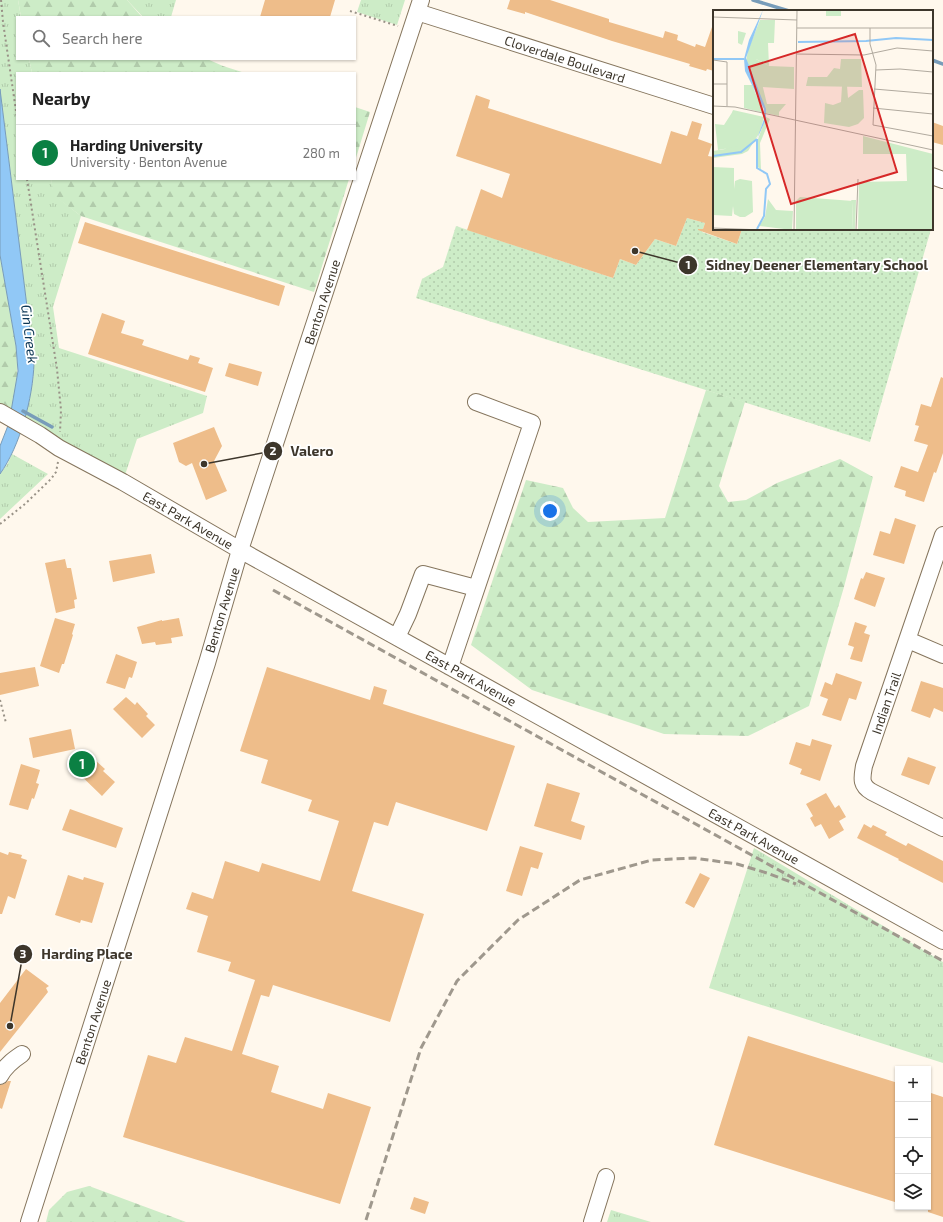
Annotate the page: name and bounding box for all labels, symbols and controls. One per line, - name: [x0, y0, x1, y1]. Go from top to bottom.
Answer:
- inset map: [713, 10, 933, 230]
- search box: [16, 16, 356, 60]
- icon: search: [30, 27, 52, 49]
- text: Search here: [62, 29, 143, 47]
- street label: Cloverdale Boulevard: [503, 32, 627, 86]
- text: Nearby: [32, 88, 90, 108]
- text: Harding University: [70, 136, 203, 154]
- text: 1: [42, 145, 48, 161]
- text: 280 m: [303, 145, 340, 161]
- text: University · Benton Avenue: [70, 154, 227, 170]
- callout: Sidney Deener Elementary School: [678, 252, 937, 278]
- text: Sidney Deener Elementary School: [706, 256, 928, 273]
- street label: Benton Avenue: [301, 257, 343, 347]
- text: 1: [685, 257, 691, 271]
- water label: Gin Creek: [18, 304, 42, 364]
- callout: Valero: [263, 438, 342, 464]
- text: Valero: [290, 442, 334, 459]
- text: 2: [270, 443, 277, 457]
- street label: East Park Avenue: [140, 488, 236, 552]
- your location: [540, 501, 560, 521]
- street label: Benton Avenue: [201, 565, 243, 655]
- street label: East Park Avenue: [423, 646, 519, 710]
- street label: Indian Trail: [868, 670, 904, 736]
- pin: 1: [69, 749, 95, 779]
- street label: East Park Avenue: [706, 804, 802, 868]
- callout: Harding Place: [13, 941, 141, 967]
- text: Harding Place: [41, 945, 133, 962]
- text: 3: [20, 946, 27, 960]
- street label: Benton Avenue: [72, 977, 114, 1067]
- map controls: [895, 1066, 931, 1210]
- button: +: [895, 1066, 931, 1102]
- button: −: [895, 1102, 931, 1138]
- button: locate: [895, 1138, 931, 1174]
- button: layers: [895, 1174, 931, 1210]

